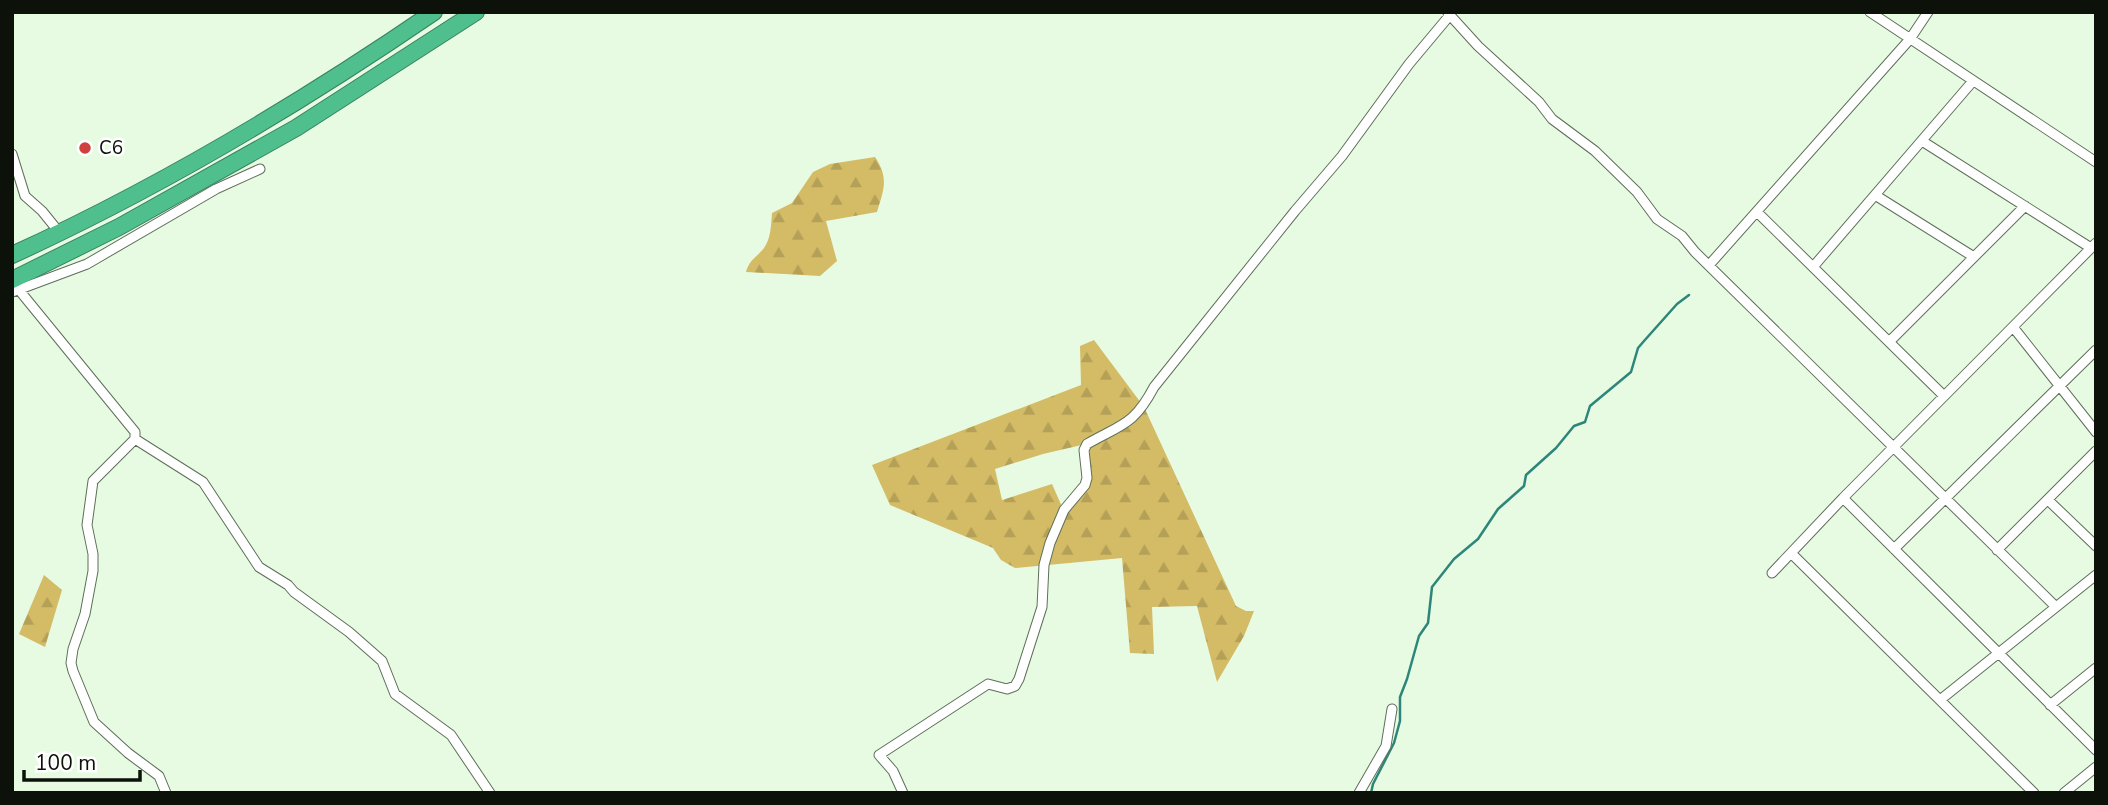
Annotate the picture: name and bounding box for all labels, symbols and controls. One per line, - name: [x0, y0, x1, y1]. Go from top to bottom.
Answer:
- place label: C6: [99, 135, 123, 161]
- marker: C6: [77, 140, 93, 156]
- scale bar: [24, 738, 140, 782]
- text: 100 m: [35, 749, 96, 777]

